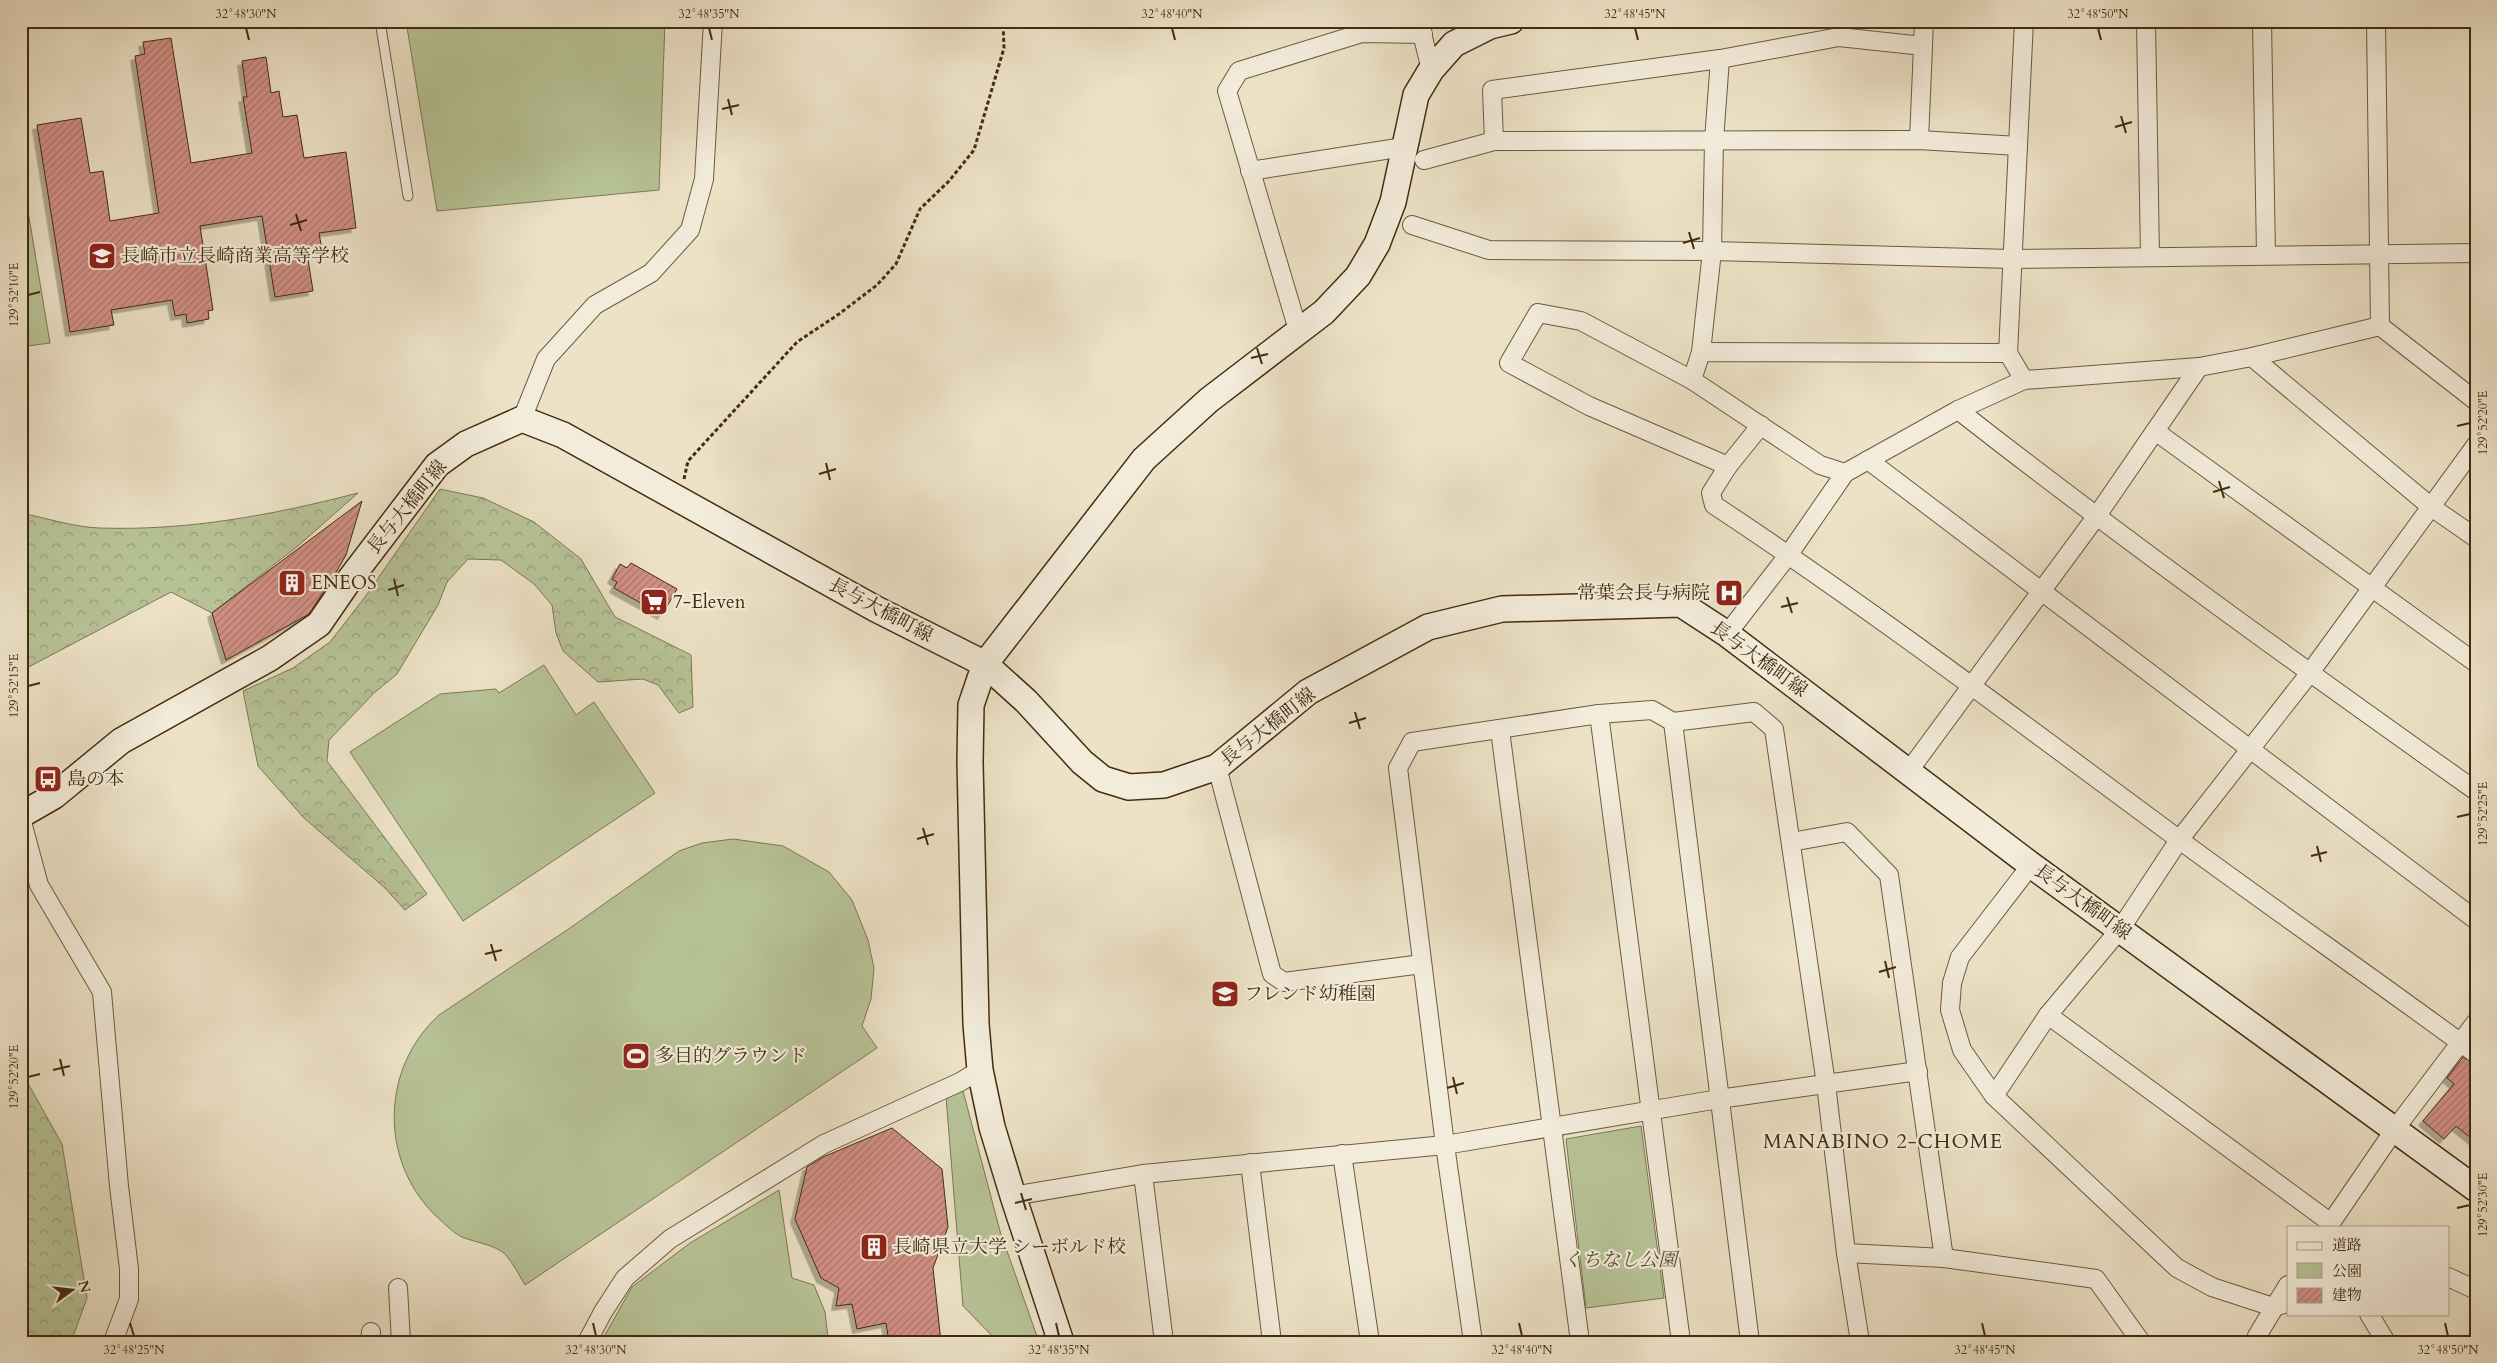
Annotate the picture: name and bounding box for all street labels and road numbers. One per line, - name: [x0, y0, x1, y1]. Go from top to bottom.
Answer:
- street label: 長与大橋町線: [361, 455, 453, 559]
- street label: 長与大橋町線: [825, 572, 937, 648]
- street label: 長与大橋町線: [1705, 615, 1813, 703]
- street label: 長与大橋町線: [1215, 682, 1321, 772]
- street label: 長与大橋町線: [2029, 858, 2137, 946]

